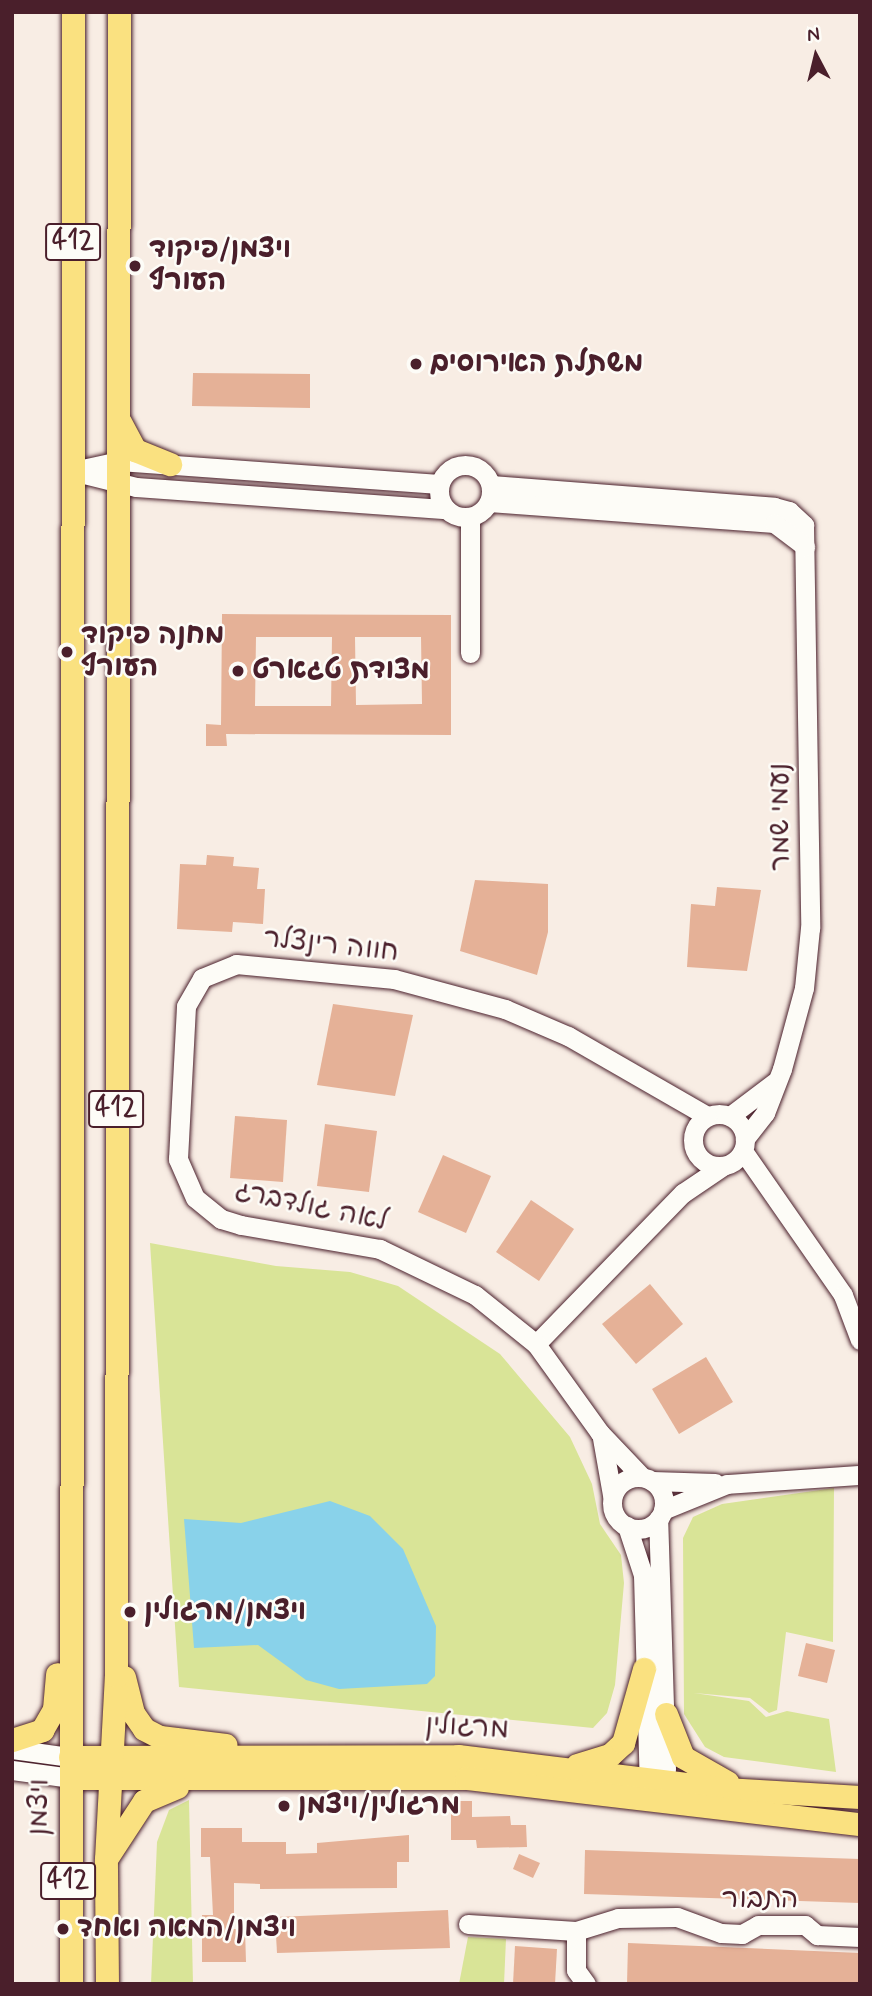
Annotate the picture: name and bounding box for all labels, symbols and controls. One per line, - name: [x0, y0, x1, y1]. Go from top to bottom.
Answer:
- north arrow: [781, 21, 851, 91]
- text: N: [806, 21, 821, 48]
- road number: 412: [45, 219, 101, 264]
- place label: ויצמן/פיקוד העורף: [149, 233, 291, 299]
- marker: ויצמן/פיקוד העורף: [127, 258, 143, 274]
- place label: משתלת האירוסים: [430, 347, 643, 381]
- marker: משתלת האירוסים: [408, 356, 424, 372]
- place label: מחנה פיקוד העורף: [81, 619, 224, 685]
- marker: מחנה פיקוד העורף: [59, 644, 75, 660]
- place label: מצודת טגארט: [252, 654, 430, 688]
- marker: מצודת טגארט: [230, 663, 246, 679]
- street label: נעמי שמר: [763, 763, 799, 871]
- street label: חווה רינצלר: [262, 922, 400, 970]
- road number: 412: [88, 1086, 144, 1132]
- street label: לאה גולדברג: [232, 1174, 390, 1240]
- place label: ויצמן/מרגולין: [144, 1595, 306, 1629]
- marker: ויצמן/מרגולין: [122, 1604, 138, 1620]
- street label: מרגולין: [424, 1709, 510, 1747]
- street label: ויצמן: [23, 1778, 57, 1836]
- place label: מרגולין/ויצמן: [298, 1789, 460, 1823]
- marker: מרגולין/ויצמן: [276, 1798, 292, 1814]
- road number: 412: [40, 1858, 96, 1904]
- street label: התבור: [722, 1883, 798, 1917]
- place label: ויצמן/המאה ואחד: [77, 1912, 296, 1946]
- marker: ויצמן/המאה ואחד: [55, 1921, 71, 1937]

